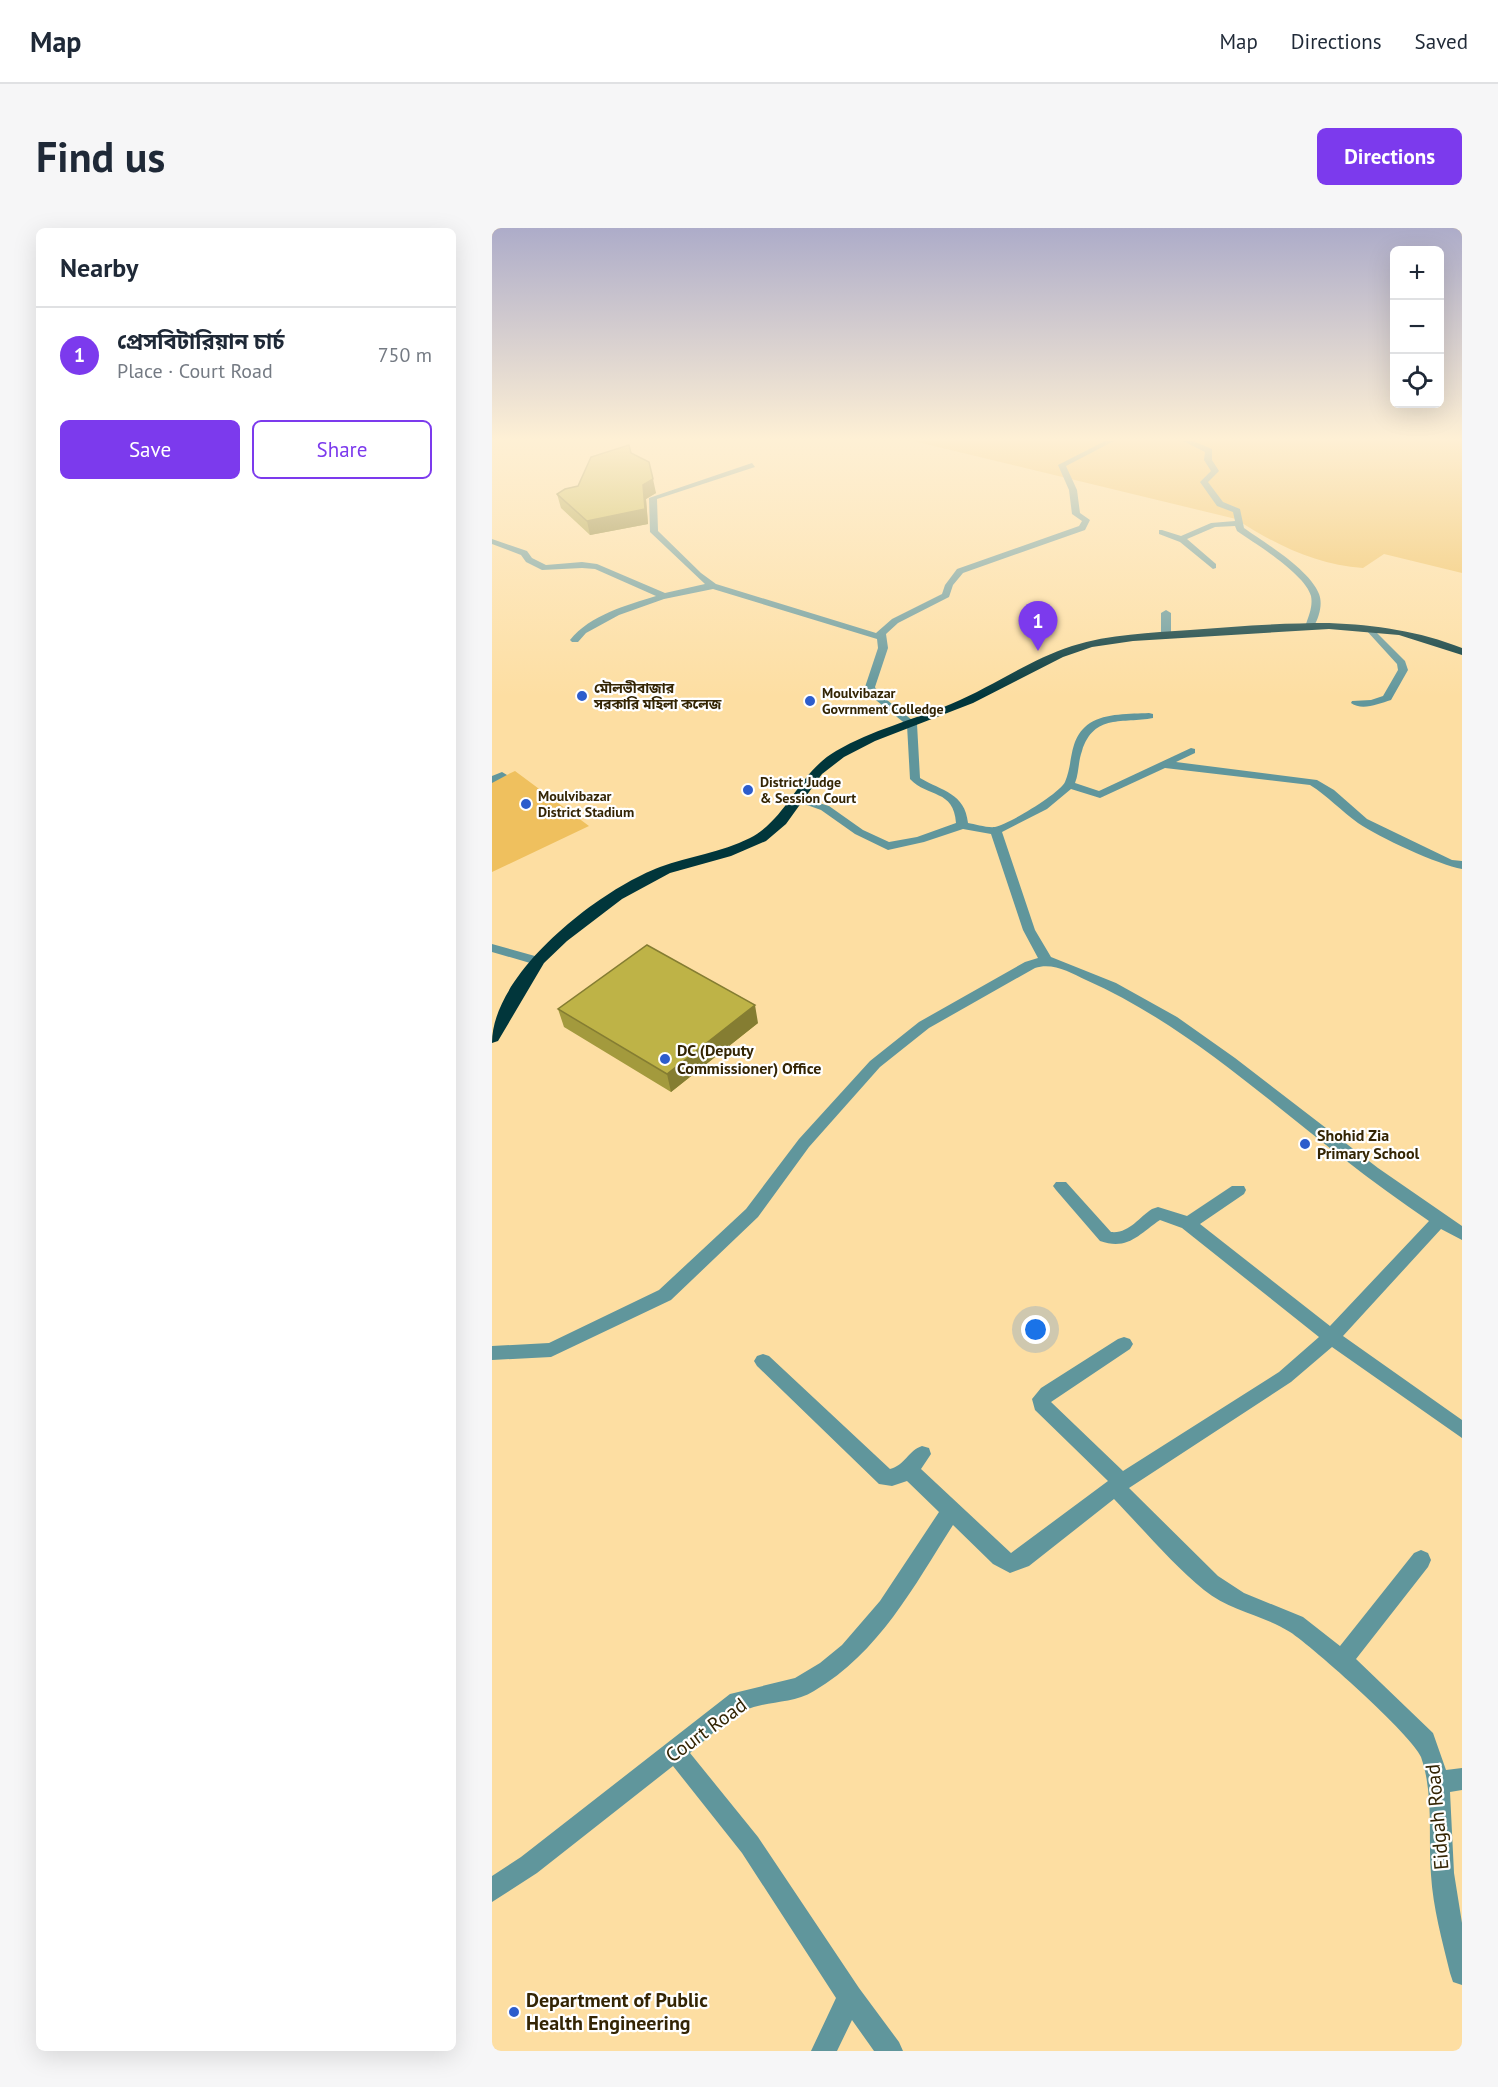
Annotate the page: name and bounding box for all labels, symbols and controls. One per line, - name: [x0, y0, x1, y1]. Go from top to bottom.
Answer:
- text: Map: [30, 23, 81, 60]
- text: Map: [1219, 28, 1258, 55]
- text: Directions: [1291, 28, 1382, 55]
- text: Saved: [1415, 28, 1468, 55]
- button: Directions: [1317, 128, 1462, 185]
- text: Find us: [36, 129, 165, 184]
- map controls: [1390, 246, 1444, 408]
- button: +: [1390, 246, 1444, 300]
- text: Nearby: [60, 251, 138, 284]
- button: −: [1390, 300, 1444, 354]
- text: প্রেসবিটারিয়ান চার্চ: [117, 327, 284, 355]
- text: 1: [74, 342, 85, 368]
- text: 750 m: [378, 342, 432, 368]
- button: locate: [1390, 354, 1444, 408]
- text: Place · Court Road: [117, 358, 273, 384]
- button: Save: [60, 420, 240, 479]
- button: Share: [252, 420, 432, 479]
- pin: 1: [1018, 602, 1058, 651]
- place label: মৌলভীবাজার সরকারি মহিলা কলেজ: [593, 679, 722, 713]
- place label: Moulvibazar Govrnment Colledge: [822, 684, 944, 718]
- marker: মৌলভীবাজার সরকারি মহিলা কলেজ: [575, 689, 589, 703]
- marker: Moulvibazar Govrnment Colledge: [803, 694, 817, 708]
- place label: District Judge & Session Court: [760, 773, 856, 807]
- marker: District Judge & Session Court: [741, 783, 755, 797]
- place label: Moulvibazar District Stadium: [538, 787, 634, 821]
- marker: Moulvibazar District Stadium: [519, 797, 533, 811]
- place label: DC (Deputy Commissioner) Office: [677, 1040, 821, 1078]
- marker: DC (Deputy Commissioner) Office: [658, 1052, 672, 1066]
- place label: Shohid Zia Primary School: [1317, 1125, 1419, 1163]
- marker: Shohid Zia Primary School: [1298, 1137, 1312, 1151]
- your location: [1021, 1315, 1050, 1344]
- street label: Court Road: [660, 1692, 752, 1768]
- street label: Eidgah Road: [1419, 1763, 1455, 1871]
- place label: Department of Public Health Engineering: [526, 1987, 708, 2036]
- marker: Department of Public Health Engineering: [507, 2005, 521, 2019]

